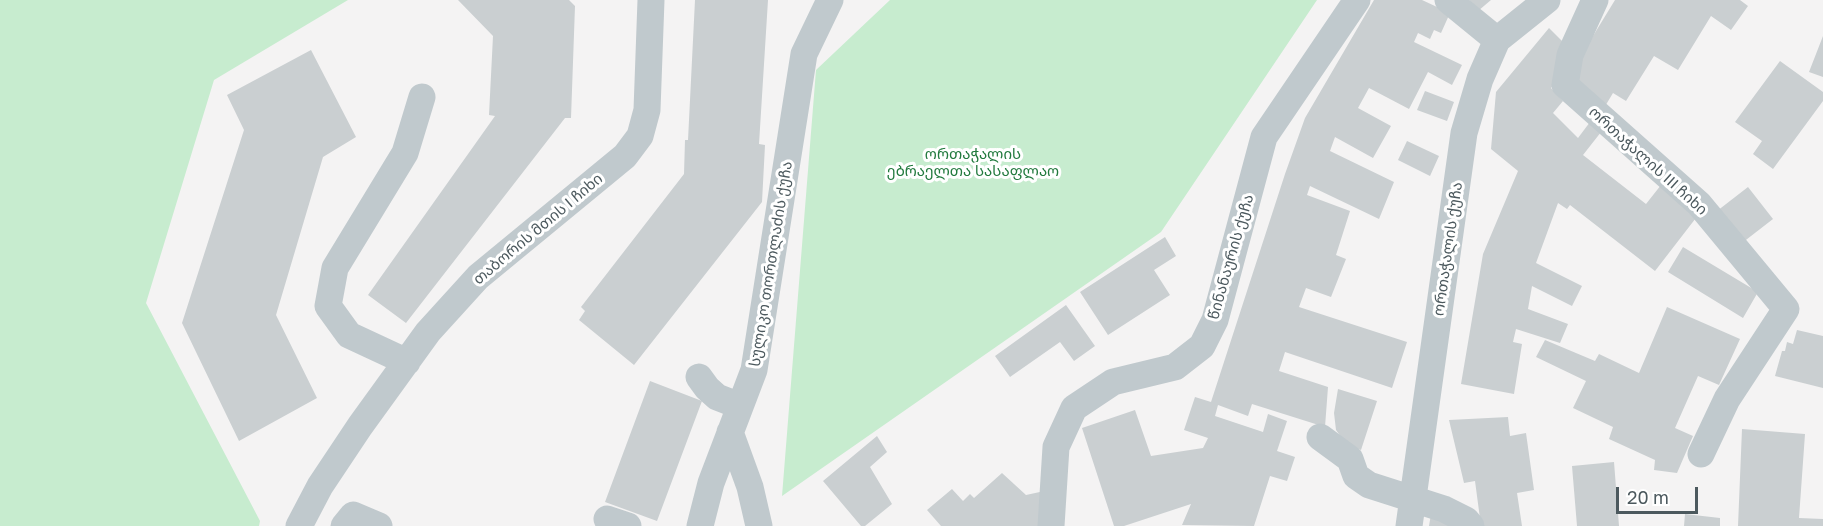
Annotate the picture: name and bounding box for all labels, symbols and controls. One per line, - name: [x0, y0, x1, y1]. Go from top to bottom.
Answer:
- street label: ორთაჭალის III ჩიხი: [1585, 103, 1711, 219]
- park label: ორთაჭალის ებრაელთა სასაფლაო: [887, 145, 1059, 180]
- street label: სულიკო თორთლაძის ქუჩა: [746, 160, 796, 368]
- street label: თაბორის მთის I ჩიხი: [470, 170, 606, 288]
- street label: ორთაჭალის ქუჩა: [1430, 181, 1466, 317]
- street label: წინანაურის ქუჩა: [1204, 192, 1258, 322]
- scale bar: [1619, 475, 1702, 513]
- text: 20 m: [1627, 486, 1669, 508]

